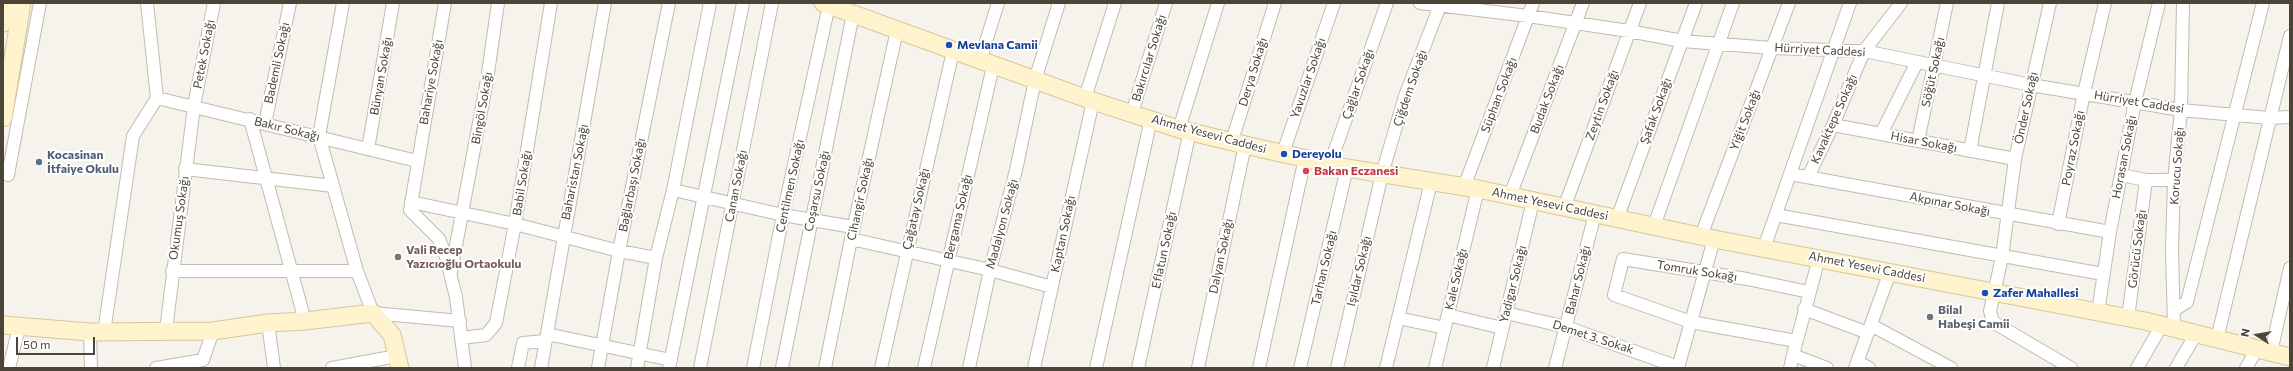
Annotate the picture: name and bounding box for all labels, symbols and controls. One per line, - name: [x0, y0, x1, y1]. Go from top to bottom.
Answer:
- street label: Bakırcılar Sokağı: [1129, 13, 1169, 103]
- street label: Petek Sokağı: [190, 18, 218, 90]
- street label: Bademli Sokağı: [261, 21, 293, 105]
- street label: Bünyan Sokağı: [367, 36, 395, 116]
- street label: Derya Sokağı: [1236, 36, 1270, 108]
- street label: Yavuzlar Sokağı: [1287, 36, 1329, 120]
- street label: Söğüt Sokağı: [1919, 36, 1947, 108]
- street label: Bahariye Sokağı: [416, 38, 446, 126]
- place label: Mevlana Camii: [957, 38, 1038, 52]
- marker: Mevlana Camii: [944, 40, 954, 50]
- street label: Hürriyet Caddesi: [1774, 40, 1866, 60]
- street label: Çağlar Sokağı: [1339, 47, 1377, 121]
- street label: Çiğdem Sokağı: [1390, 48, 1430, 128]
- street label: Süphan Sokağı: [1478, 55, 1520, 135]
- street label: Budak Sokağı: [1527, 62, 1567, 136]
- street label: Zeytin Sokağı: [1583, 68, 1621, 142]
- street label: Bingöl Sokağı: [469, 71, 495, 145]
- street label: Önder Sokağı: [2011, 71, 2041, 145]
- street label: Kavaktepe Sokağı: [1808, 72, 1860, 166]
- street label: Şafak Sokağı: [1637, 76, 1675, 146]
- street label: Yiğit Sokağı: [1727, 87, 1763, 153]
- street label: Hürriyet Caddesi: [2093, 88, 2185, 116]
- street label: Poyraz Sokağı: [2059, 109, 2087, 187]
- street label: Ahmet Yesevi Caddesi: [1150, 112, 1268, 156]
- street label: Bakır Sokağı: [253, 114, 321, 144]
- street label: Horasan Sokağı: [2109, 114, 2139, 200]
- street label: Baharistan Sokağı: [559, 123, 591, 221]
- street label: Korucu Sokağı: [2167, 127, 2187, 205]
- street label: Hisar Sokağı: [1890, 128, 1958, 156]
- street label: Bağlarbaşı Sokağı: [616, 137, 648, 233]
- street label: Centilmen Sokağı: [773, 138, 807, 234]
- place label: Dereyolu: [1292, 147, 1342, 161]
- place label: Kocasinan İtfaiye Okulu: [47, 148, 119, 176]
- street label: Babil Sokağı: [510, 149, 534, 217]
- street label: Canan Sokağı: [722, 149, 750, 223]
- street label: Coşarsu Sokağı: [801, 149, 833, 233]
- marker: Dereyolu: [1279, 149, 1289, 159]
- street label: Cihangir Sokağı: [844, 156, 876, 242]
- marker: Kocasinan İtfaiye Okulu: [34, 157, 44, 167]
- place label: Bakan Eczanesi: [1314, 164, 1398, 178]
- marker: Bakan Eczanesi: [1301, 166, 1311, 176]
- street label: Çağatay Sokağı: [900, 167, 932, 251]
- street label: Bergama Sokağı: [941, 173, 975, 261]
- street label: Okumuş Sokağı: [166, 175, 192, 261]
- street label: Madalyon Sokağı: [983, 177, 1021, 271]
- street label: Ahmet Yesevi Caddesi: [1491, 185, 1609, 223]
- street label: Akpınar Sokağı: [1908, 189, 1992, 219]
- street label: Kaptan Sokağı: [1048, 194, 1078, 274]
- street label: Görücü Sokağı: [2125, 209, 2149, 289]
- street label: Eflatun Sokağı: [1149, 210, 1179, 290]
- street label: Dalyan Sokağı: [1206, 217, 1236, 295]
- street label: Tarhan Sokağı: [1308, 229, 1340, 307]
- street label: Işıldar Sokağı: [1344, 234, 1374, 308]
- place label: Vali Recep Yazıcıoğlu Ortaokulu: [406, 243, 521, 271]
- street label: Yadigar Sokağı: [1496, 244, 1530, 324]
- street label: Bahar Sokağı: [1562, 244, 1594, 316]
- street label: Kale Sokağı: [1442, 247, 1470, 311]
- street label: Ahmet Yesevi Caddesi: [1807, 249, 1927, 285]
- marker: Vali Recep Yazıcıoğlu Ortaokulu: [393, 252, 403, 262]
- street label: Tomruk Sokağı: [1656, 258, 1738, 284]
- place label: Zafer Mahallesi: [1993, 286, 2079, 300]
- marker: Zafer Mahallesi: [1980, 288, 1990, 298]
- place label: Bilal Habeşi Camii: [1938, 303, 2010, 331]
- marker: Bilal Habeşi Camii: [1925, 312, 1935, 322]
- north arrow: [2237, 315, 2277, 355]
- street label: Demet 3. Sokak: [1551, 317, 1635, 357]
- text: N: [2238, 327, 2252, 338]
- scale bar: [18, 329, 97, 355]
- text: 50 m: [23, 337, 51, 351]

